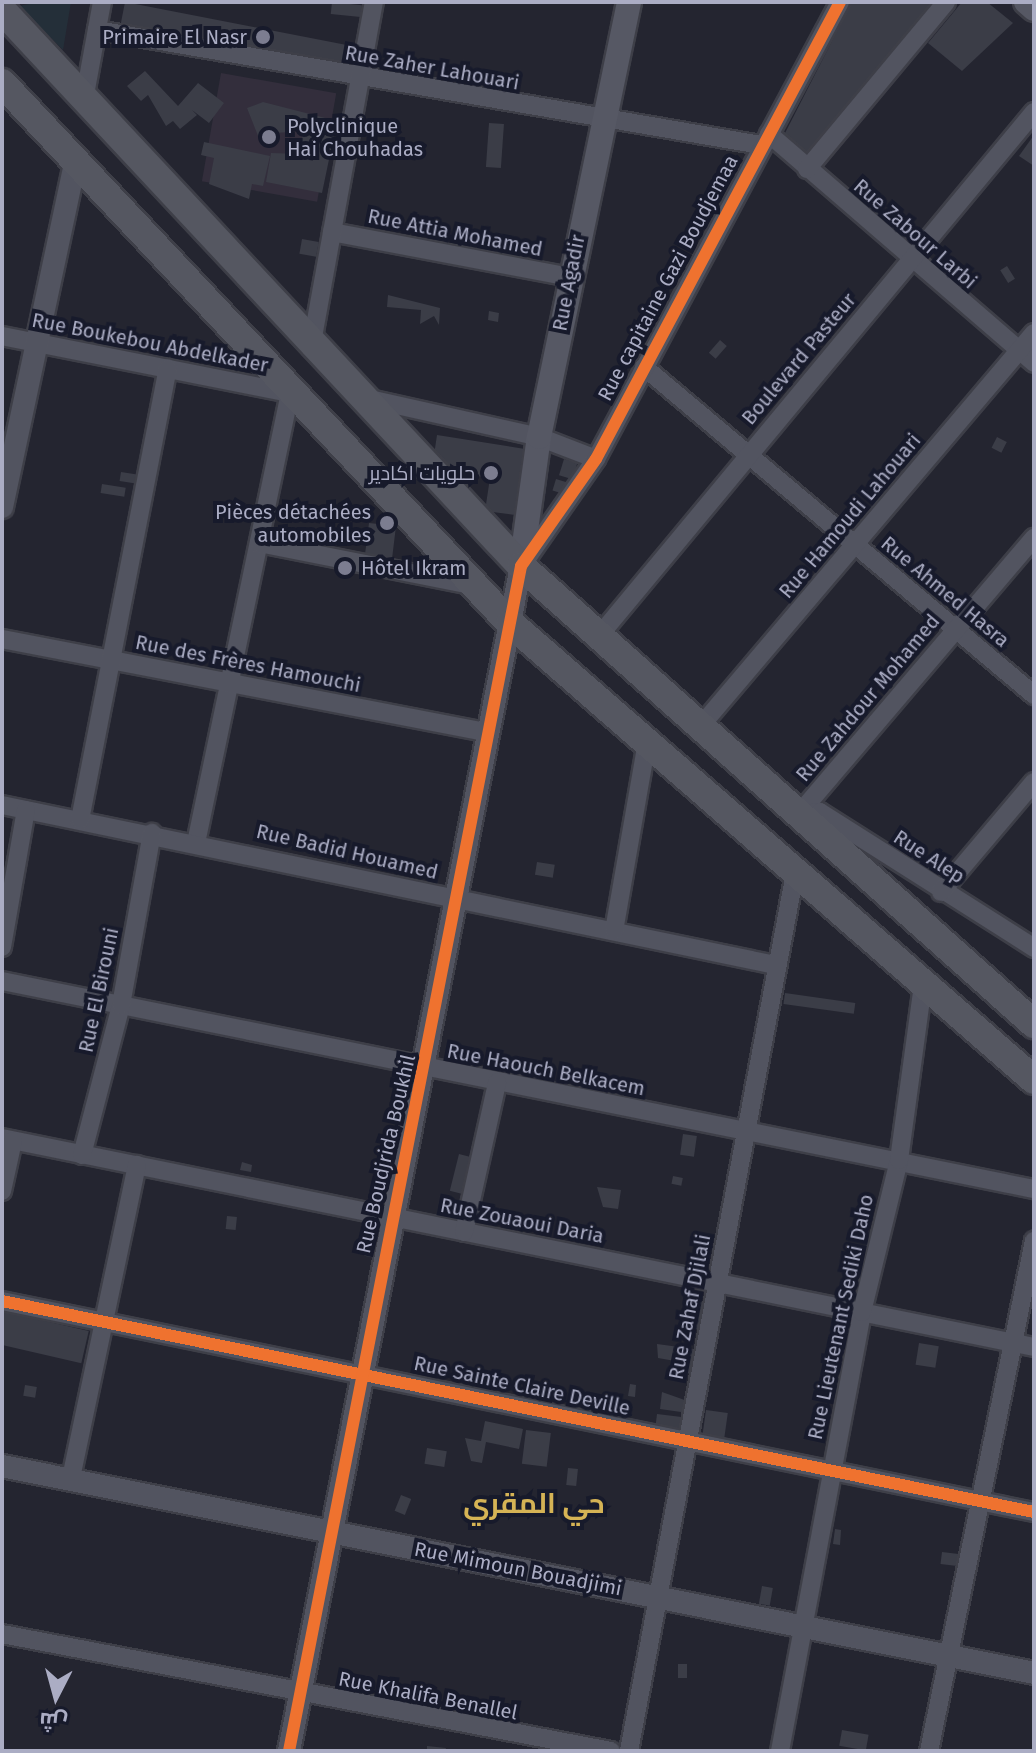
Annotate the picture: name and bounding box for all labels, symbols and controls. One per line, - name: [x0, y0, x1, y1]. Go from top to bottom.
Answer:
- place label: Primaire El Nasr: [102, 25, 247, 49]
- marker: Primaire El Nasr: [254, 28, 272, 46]
- street label: Rue Zaher Lahouari: [343, 41, 521, 95]
- place label: Polyclinique Hai Chouhadas: [287, 114, 423, 161]
- marker: Polyclinique Hai Chouhadas: [258, 126, 280, 148]
- street label: Rue capitaine Gazi Boudjemaa: [593, 151, 743, 405]
- street label: Rue Zabour Larbi: [849, 174, 981, 294]
- street label: Rue Attia Mohamed: [366, 204, 544, 262]
- street label: Rue Agadir: [548, 233, 590, 333]
- street label: Boulevard Pasteur: [737, 288, 861, 430]
- street label: Rue Boukebou Abdelkader: [30, 308, 270, 378]
- street label: Rue Hamoudi Lahouari: [774, 429, 926, 603]
- place label: حلويات اكادير: [369, 461, 475, 485]
- marker: حلويات اكادير: [482, 464, 500, 482]
- place label: Pièces détachées automobiles: [215, 500, 371, 547]
- marker: Pièces détachées automobiles: [378, 514, 396, 532]
- street label: Rue Ahmed Hasra: [876, 531, 1014, 653]
- place label: Hôtel Ikram: [361, 556, 466, 580]
- marker: Hôtel Ikram: [336, 559, 354, 577]
- street label: Rue Zahdour Mohamed: [791, 610, 945, 786]
- street label: Rue des Frères Hamouchi: [133, 630, 363, 698]
- street label: Rue Badid Houamed: [254, 819, 440, 885]
- street label: Rue Alep: [889, 825, 969, 889]
- street label: Rue El Birouni: [74, 925, 124, 1055]
- street label: Rue Haouch Belkacem: [445, 1039, 647, 1101]
- street label: Rue Boudjrida Boukhil: [351, 1052, 421, 1256]
- street label: Rue Lieutenant Sediki Daho: [803, 1192, 879, 1442]
- street label: Rue Zouaoui Daria: [438, 1193, 606, 1249]
- street label: Rue Zahaf Djilali: [664, 1232, 716, 1382]
- street label: Rue Sainte Claire Deville: [412, 1351, 632, 1421]
- district label: حي المقري: [463, 1487, 605, 1521]
- street label: Rue Mimoun Bouadjimi: [412, 1537, 624, 1601]
- north arrow: [16, 1657, 96, 1737]
- street label: Rue Khalifa Benallel: [336, 1667, 520, 1725]
- text: ش: [38, 1706, 69, 1736]

